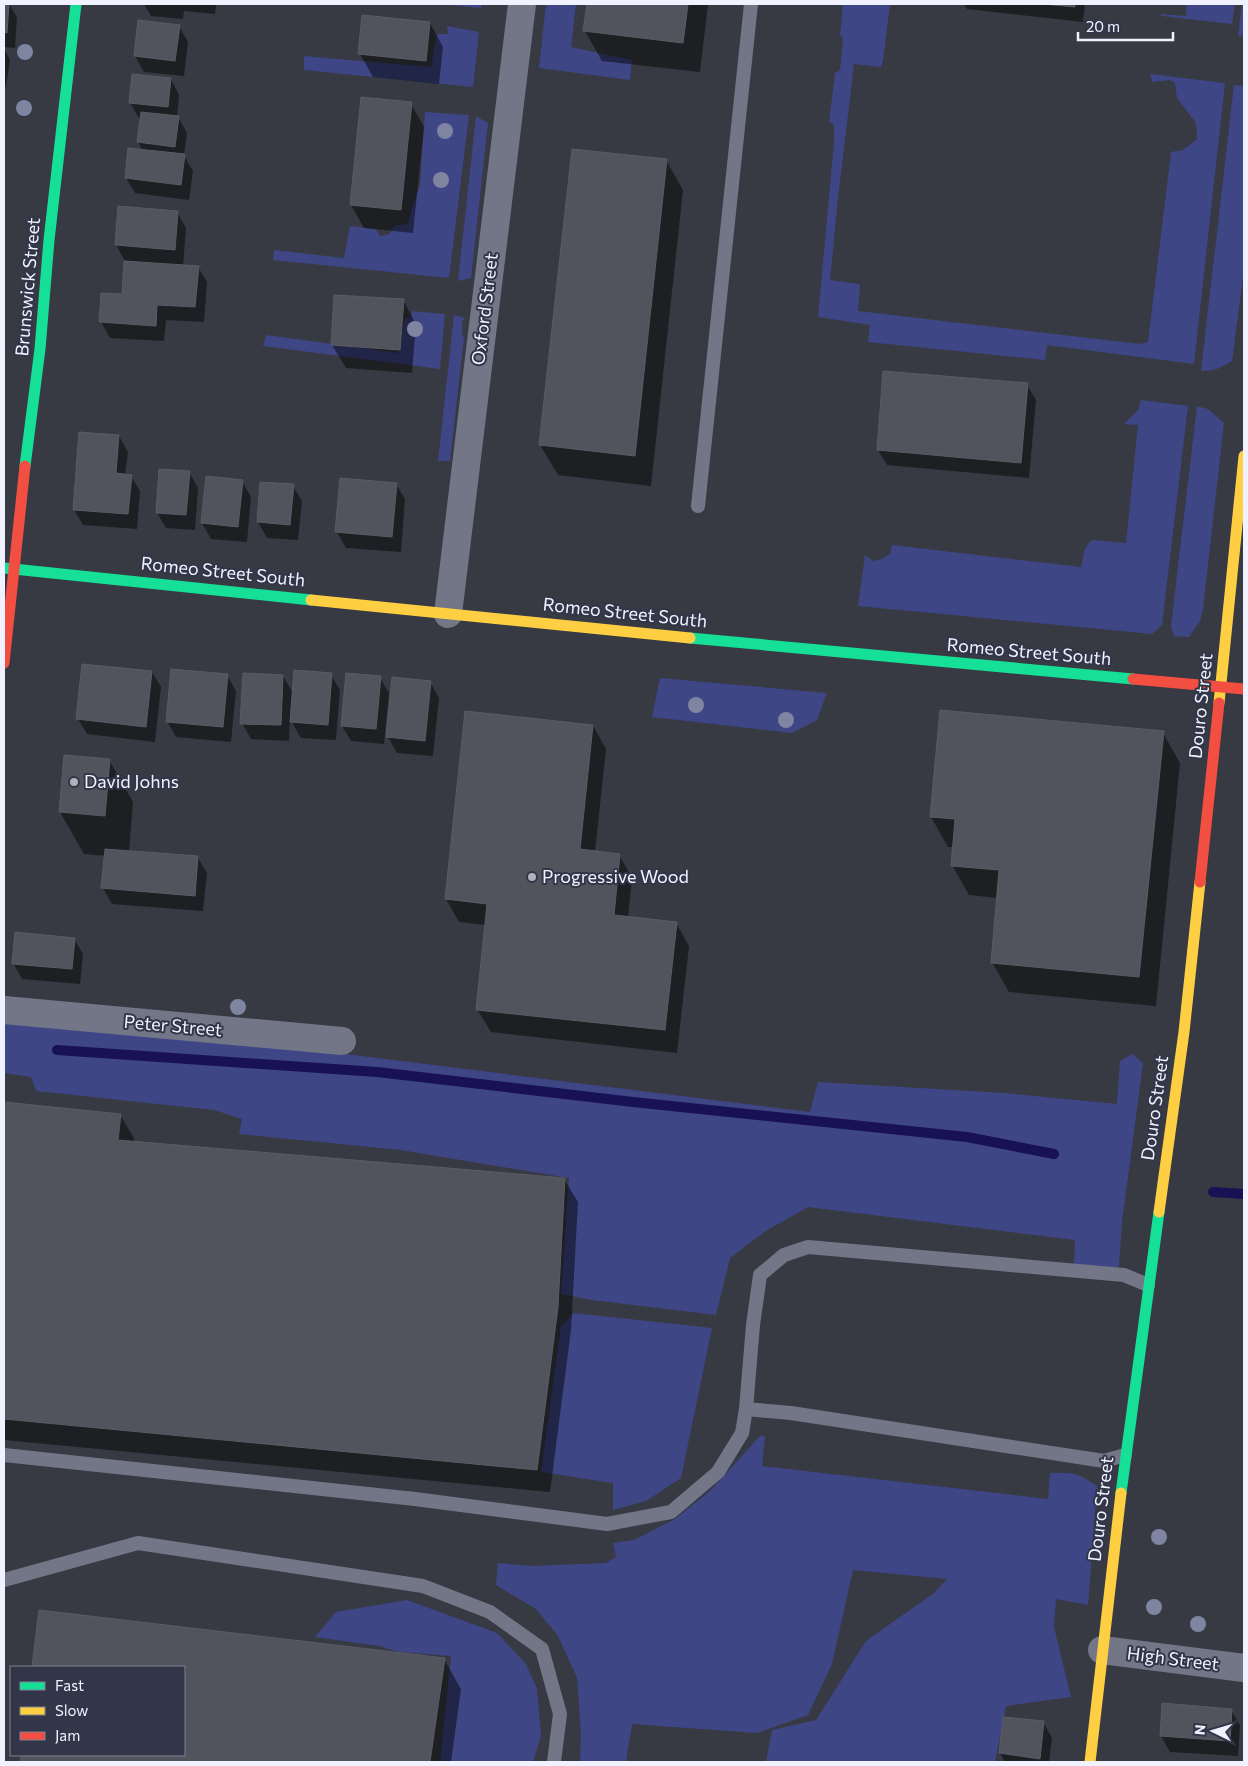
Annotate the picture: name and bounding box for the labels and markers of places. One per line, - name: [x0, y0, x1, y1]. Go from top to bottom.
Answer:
- place label: David Johns: [84, 770, 179, 792]
- marker: David Johns: [68, 776, 80, 788]
- place label: Progressive Wood: [542, 865, 689, 887]
- marker: Progressive Wood: [526, 871, 538, 883]

